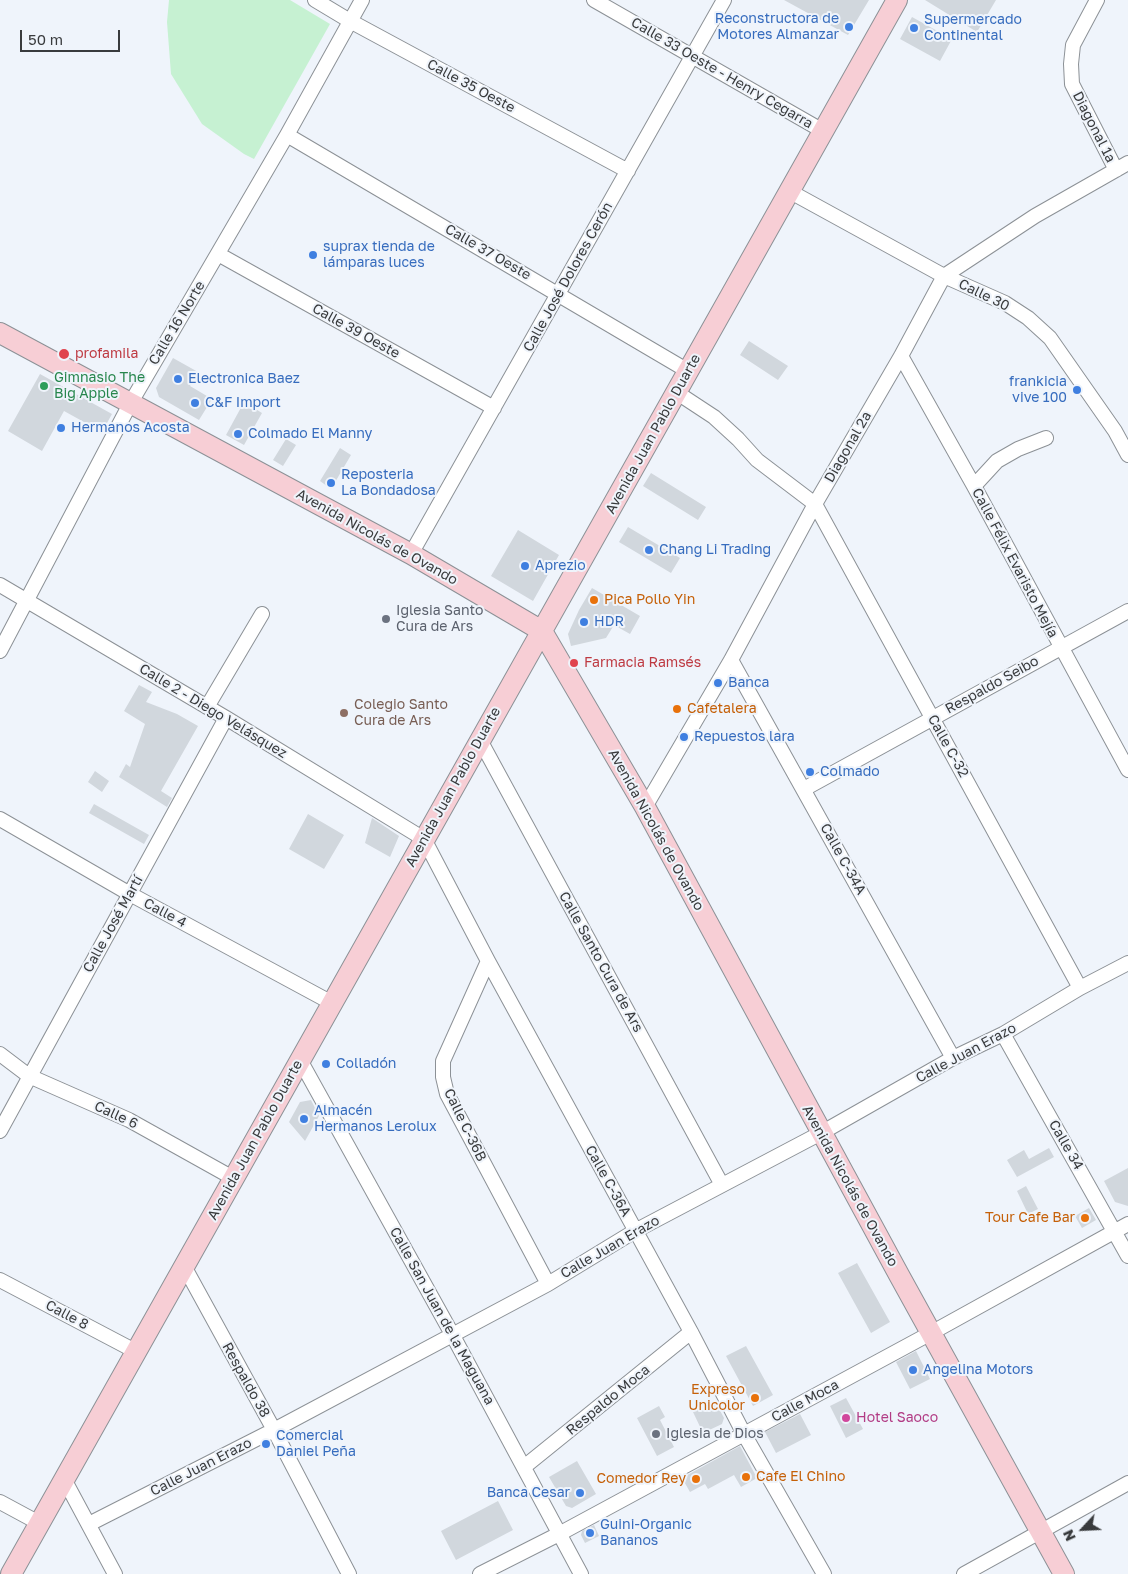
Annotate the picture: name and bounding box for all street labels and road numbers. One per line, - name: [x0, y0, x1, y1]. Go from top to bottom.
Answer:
- street label: Calle 33 Oeste - Henry Cegarra: [628, 14, 816, 132]
- street label: Calle 35 Oeste: [424, 56, 518, 116]
- street label: Diagonal 1ª: [1069, 89, 1119, 165]
- street label: Calle José Dolores Cerón: [520, 199, 616, 355]
- street label: Calle 37 Oeste: [442, 221, 534, 283]
- street label: Calle 30: [956, 275, 1012, 315]
- street label: Calle 16 Norte: [145, 278, 209, 368]
- street label: Calle 39 Oeste: [309, 300, 403, 362]
- street label: Avenida Juan Pablo Duarte: [602, 351, 704, 517]
- street label: Diagonal 2ª: [821, 409, 875, 485]
- street label: Calle Félix Evaristo Mejía: [968, 485, 1062, 641]
- street label: Avenida Nicolás de Ovando: [293, 486, 461, 588]
- street label: Respaldo Seibo: [942, 652, 1042, 718]
- street label: Calle 2 - Diego Velásquez: [136, 660, 290, 762]
- street label: Avenida Juan Pablo Duarte: [402, 704, 504, 870]
- street label: Calle C-32: [924, 712, 972, 780]
- street label: Avenida Nicolás de Ovando: [605, 746, 707, 914]
- street label: Calle C-34A: [817, 820, 869, 898]
- street label: Calle José Martí: [79, 873, 147, 975]
- street label: Calle Santo Cura de Ars: [555, 889, 647, 1035]
- street label: Calle 4: [141, 895, 189, 931]
- street label: Calle Juan Erazo: [913, 1019, 1019, 1087]
- street label: Avenida Juan Pablo Duarte: [204, 1057, 306, 1223]
- street label: Calle C-36B: [440, 1086, 490, 1164]
- street label: Calle 6: [91, 1098, 141, 1132]
- street label: Avenida Nicolás de Ovando: [799, 1102, 901, 1270]
- street label: Calle 34: [1045, 1117, 1087, 1173]
- street label: Calle C-36A: [582, 1142, 634, 1220]
- street label: Calle Juan Erazo: [558, 1212, 662, 1282]
- street label: Calle San Juan de la Maguana: [386, 1224, 498, 1408]
- street label: Calle 8: [43, 1297, 91, 1333]
- street label: Respaldo 38: [219, 1340, 273, 1420]
- street label: Respaldo Moca: [563, 1361, 653, 1439]
- street label: Calle Moca: [768, 1376, 842, 1426]
- street label: Calle Juan Erazo: [148, 1434, 254, 1500]

